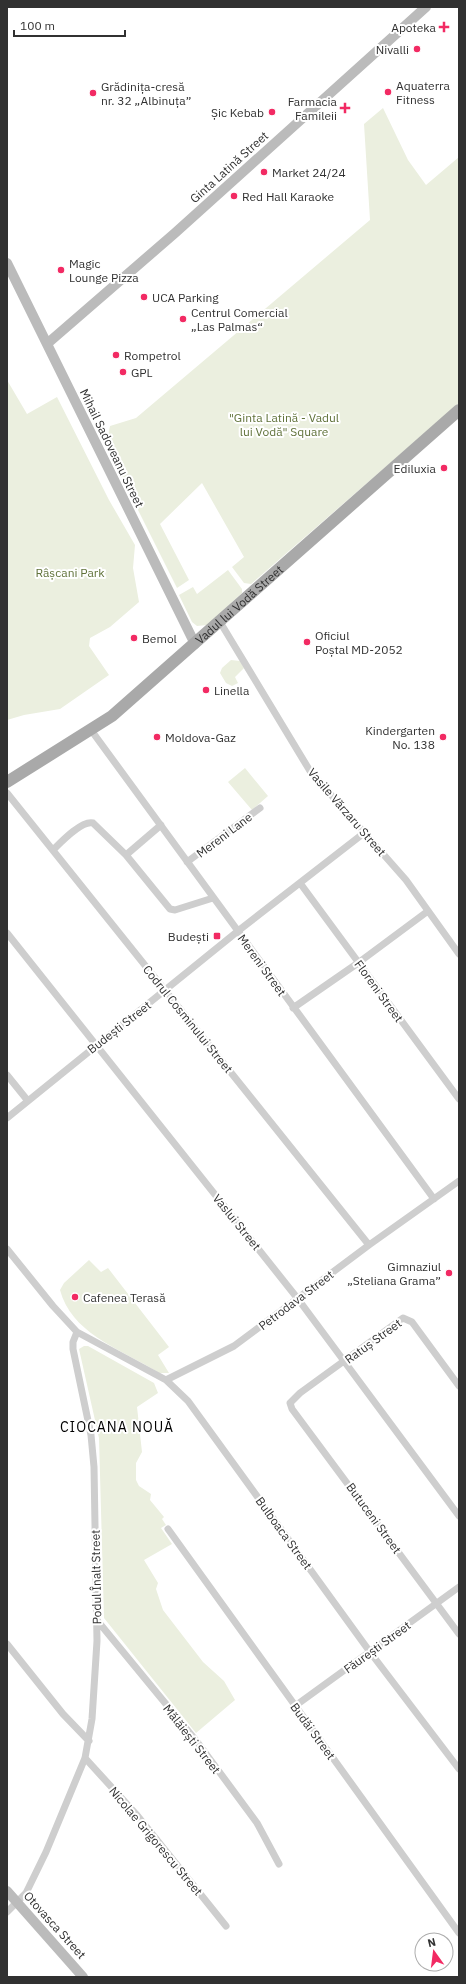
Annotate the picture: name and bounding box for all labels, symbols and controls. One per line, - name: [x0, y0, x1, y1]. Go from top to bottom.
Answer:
- scale bar: [14, 12, 125, 38]
- text: 100 m: [20, 18, 55, 33]
- place label: Apoteka: [391, 20, 437, 35]
- marker: Apoteka: [439, 22, 449, 32]
- place label: Nivalli: [376, 42, 409, 57]
- marker: Nivalli: [412, 44, 422, 54]
- place label: Aquaterra Fitness: [396, 78, 450, 107]
- place label: Grădinița-cresă nr. 32 „Albinuța”: [101, 79, 191, 108]
- marker: Aquaterra Fitness: [383, 87, 393, 97]
- marker: Grădinița-cresă nr. 32 „Albinuța”: [88, 88, 98, 98]
- place label: Farmacia Famileii: [288, 94, 338, 123]
- marker: Farmacia Famileii: [340, 103, 350, 113]
- place label: Șic Kebab: [211, 105, 264, 120]
- marker: Șic Kebab: [267, 107, 277, 117]
- street label: Ginta Latină Street: [187, 128, 271, 206]
- place label: Market 24/24: [272, 165, 346, 180]
- marker: Market 24/24: [259, 167, 269, 177]
- place label: Red Hall Karaoke: [242, 189, 335, 204]
- marker: Red Hall Karaoke: [229, 191, 239, 201]
- place label: Magic Lounge Pizza: [69, 256, 139, 285]
- marker: Magic Lounge Pizza: [56, 265, 66, 275]
- place label: UCA Parking: [152, 290, 219, 305]
- marker: UCA Parking: [139, 292, 149, 302]
- place label: Centrul Comercial „Las Palmas“: [191, 305, 288, 334]
- marker: Centrul Comercial „Las Palmas“: [178, 314, 188, 324]
- place label: Rompetrol: [124, 348, 181, 363]
- marker: Rompetrol: [111, 350, 121, 360]
- place label: GPL: [131, 365, 153, 380]
- marker: GPL: [118, 367, 128, 377]
- street label: Mihail Sadoveanu Street: [77, 386, 147, 510]
- park label: "Ginta Latină - Vadul lui Vodă" Square: [229, 410, 339, 439]
- place label: Ediluxia: [394, 461, 437, 476]
- marker: Ediluxia: [439, 463, 449, 473]
- street label: Vadul lui Vodă Street: [192, 562, 286, 647]
- park label: Râșcani Park: [35, 565, 105, 580]
- place label: Oficiul Poștal MD-2052: [315, 628, 403, 657]
- place label: Bemol: [142, 631, 177, 646]
- marker: Bemol: [129, 633, 139, 643]
- marker: Oficiul Poștal MD-2052: [302, 637, 312, 647]
- place label: Linella: [214, 683, 250, 698]
- marker: Linella: [201, 685, 211, 695]
- place label: Kindergarten No. 138: [365, 723, 435, 752]
- place label: Moldova-Gaz: [165, 730, 236, 745]
- marker: Moldova-Gaz: [152, 732, 162, 742]
- marker: Kindergarten No. 138: [438, 732, 448, 742]
- street label: Vasile Vărzaru Street: [305, 765, 389, 859]
- street label: Mereni Lane: [193, 809, 255, 861]
- place label: Budești: [168, 929, 209, 944]
- marker: Budești: [212, 931, 222, 941]
- street label: Mereni Street: [235, 931, 289, 999]
- street label: Floreni Street: [351, 957, 407, 1025]
- street label: Codrul Cosminului Street: [140, 962, 236, 1076]
- street label: Budești Street: [84, 997, 154, 1057]
- street label: Vaslui Street: [210, 1191, 264, 1253]
- place label: Gimnaziul „Steliana Grama”: [347, 1259, 441, 1288]
- street label: Petrodava Street: [255, 1267, 337, 1333]
- marker: Gimnaziul „Steliana Grama”: [444, 1268, 454, 1278]
- place label: Cafenea Terasă: [83, 1290, 166, 1305]
- marker: Cafenea Terasă: [70, 1292, 80, 1302]
- street label: Ratuș Street: [342, 1315, 404, 1367]
- district label: CIOCANA NOUĂ: [60, 1417, 174, 1436]
- street label: Butuceni Street: [343, 1480, 405, 1556]
- street label: Bulboaca Street: [253, 1494, 315, 1572]
- street label: Podul Înalt Street: [88, 1529, 104, 1625]
- street label: Făurești Street: [341, 1618, 413, 1676]
- street label: Budăi Street: [287, 1700, 339, 1762]
- street label: Mălăiești Street: [160, 1701, 224, 1777]
- street label: Nicolae Grigorescu Street: [106, 1784, 206, 1898]
- street label: Otovasca Street: [21, 1888, 89, 1962]
- north arrow: [414, 1932, 454, 1972]
- text: N: [426, 1935, 437, 1950]

